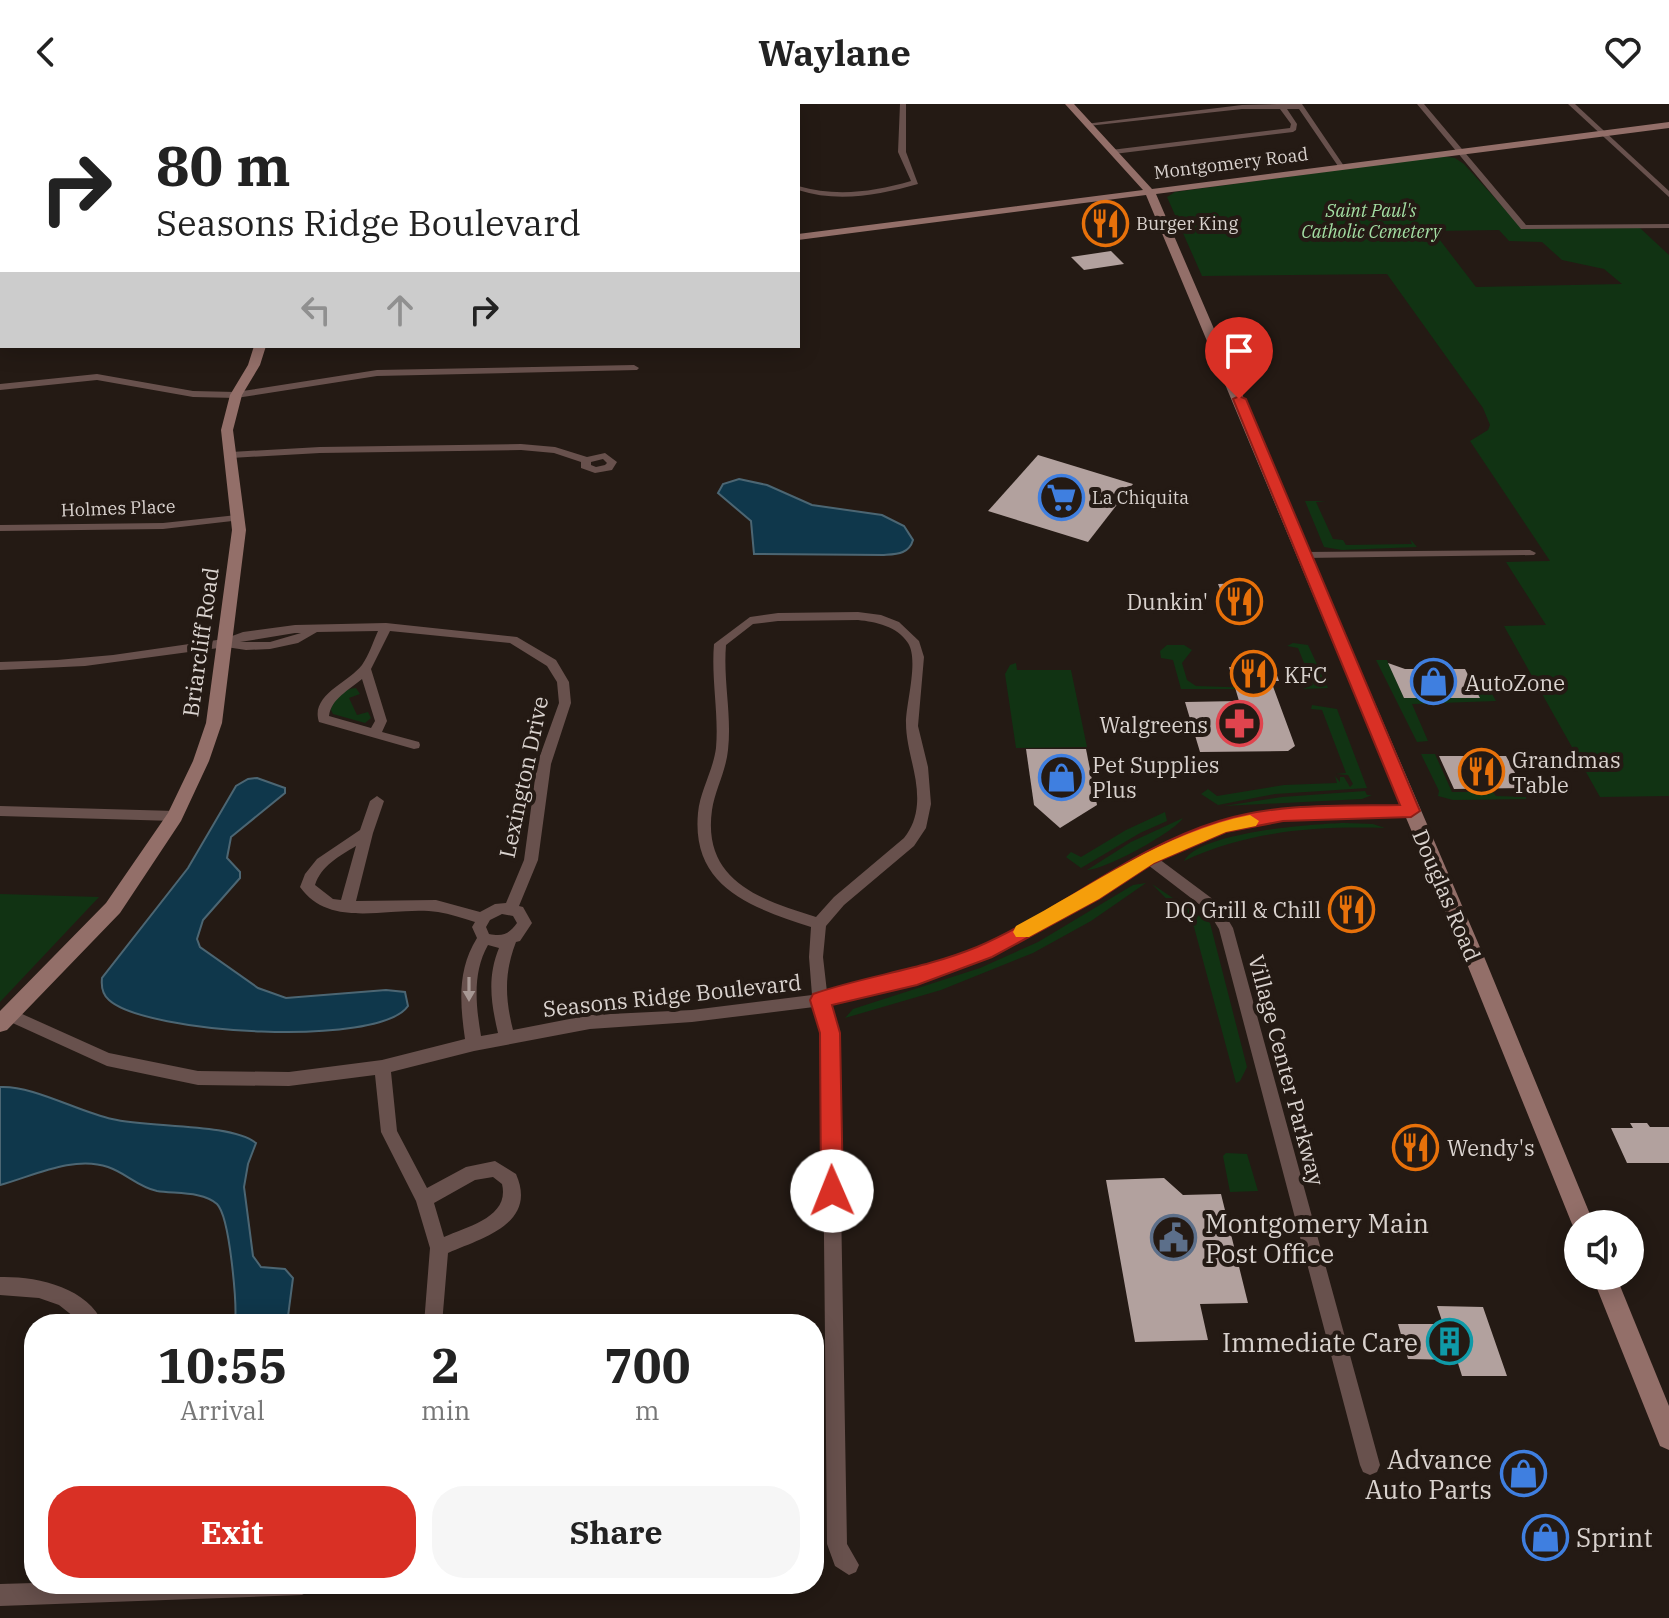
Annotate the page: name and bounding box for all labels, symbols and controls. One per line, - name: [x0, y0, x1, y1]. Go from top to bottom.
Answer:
- text: Waylane: [758, 29, 911, 76]
- icon: back: [24, 30, 68, 74]
- icon: heart: [1601, 30, 1645, 74]
- text: 80 m: [156, 129, 291, 201]
- icon: right: [24, 136, 128, 240]
- street label: Montgomery Road: [1152, 142, 1310, 184]
- text: Seasons Ridge Boulevard: [156, 199, 581, 246]
- restaurant icon: Burger King: [1081, 199, 1129, 247]
- park label: Saint Paul's Catholic Cemetery: [1301, 199, 1443, 243]
- place label: Burger King: [1136, 212, 1238, 235]
- icon: left: [294, 288, 338, 332]
- icon: ahead: [378, 288, 422, 332]
- icon: right: [462, 288, 506, 332]
- pin: [1205, 317, 1273, 399]
- icon: arrive: [1217, 329, 1261, 373]
- supermarket icon: La Chiquita: [1037, 473, 1085, 521]
- place label: La Chiquita: [1092, 486, 1189, 509]
- street label: Holmes Place: [60, 495, 176, 521]
- street label: Briarcliff Road: [175, 565, 225, 719]
- restaurant icon: Dunkin': [1215, 577, 1263, 625]
- place label: Dunkin': [1127, 587, 1208, 616]
- restaurant icon: KFC: [1229, 650, 1277, 698]
- shop icon: AutoZone: [1410, 658, 1458, 706]
- place label: KFC: [1284, 660, 1327, 689]
- place label: AutoZone: [1465, 668, 1565, 697]
- street label: Lexington Drive: [492, 693, 554, 861]
- pharmacy icon: Walgreens: [1215, 700, 1263, 748]
- place label: Walgreens: [1099, 710, 1208, 739]
- place label: Grandmas Table: [1512, 745, 1621, 799]
- restaurant icon: Grandmas Table: [1457, 748, 1505, 796]
- place label: Pet Supplies Plus: [1092, 750, 1220, 804]
- shop icon: Pet Supplies Plus: [1037, 753, 1085, 801]
- street label: Douglas Road: [1406, 825, 1488, 965]
- restaurant icon: DQ Grill & Chill: [1328, 885, 1376, 933]
- place label: DQ Grill & Chill: [1165, 895, 1321, 924]
- street label: Village Center Parkway: [1242, 951, 1332, 1189]
- street label: Seasons Ridge Boulevard: [541, 967, 803, 1023]
- one-way arrow: [463, 977, 475, 1002]
- restaurant icon: Wendy's: [1392, 1123, 1440, 1171]
- place label: Wendy's: [1447, 1133, 1535, 1162]
- position arrow: [790, 1149, 874, 1233]
- place label: Montgomery Main Post Office: [1205, 1206, 1429, 1270]
- map controls: [1564, 1210, 1644, 1290]
- button: sound: [1564, 1210, 1644, 1290]
- public building icon: Montgomery Main Post Office: [1150, 1214, 1198, 1262]
- building icon: Immediate Care: [1425, 1318, 1473, 1366]
- place label: Immediate Care: [1222, 1325, 1418, 1359]
- text: 10:55: [158, 1334, 287, 1396]
- text: 2: [431, 1334, 460, 1396]
- text: 700: [604, 1334, 690, 1396]
- text: Arrival: [180, 1393, 265, 1427]
- text: min: [421, 1393, 470, 1427]
- text: m: [635, 1393, 660, 1427]
- place label: Advance Auto Parts: [1365, 1442, 1492, 1506]
- shop icon: Advance Auto Parts: [1499, 1450, 1547, 1498]
- button: Exit: [48, 1486, 416, 1578]
- button: Share: [432, 1486, 800, 1578]
- shop icon: Sprint: [1521, 1513, 1569, 1561]
- place label: Sprint: [1576, 1520, 1653, 1554]

